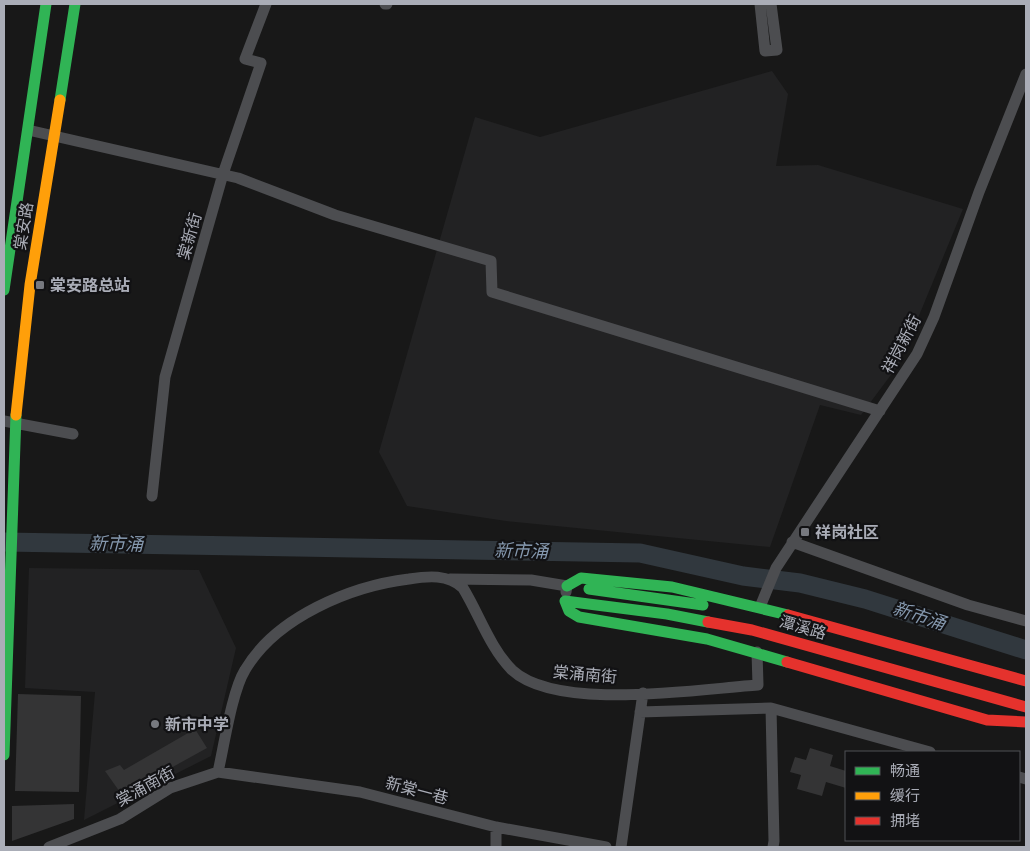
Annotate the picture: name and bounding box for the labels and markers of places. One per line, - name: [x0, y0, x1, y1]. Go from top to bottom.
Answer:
- place label: 棠安路总站: [50, 275, 130, 297]
- marker: 棠安路总站: [34, 279, 46, 291]
- place label: 祥岗社区: [815, 522, 879, 544]
- marker: 祥岗社区: [799, 526, 811, 538]
- place label: 新市中学: [165, 714, 229, 736]
- marker: 新市中学: [149, 718, 161, 730]

